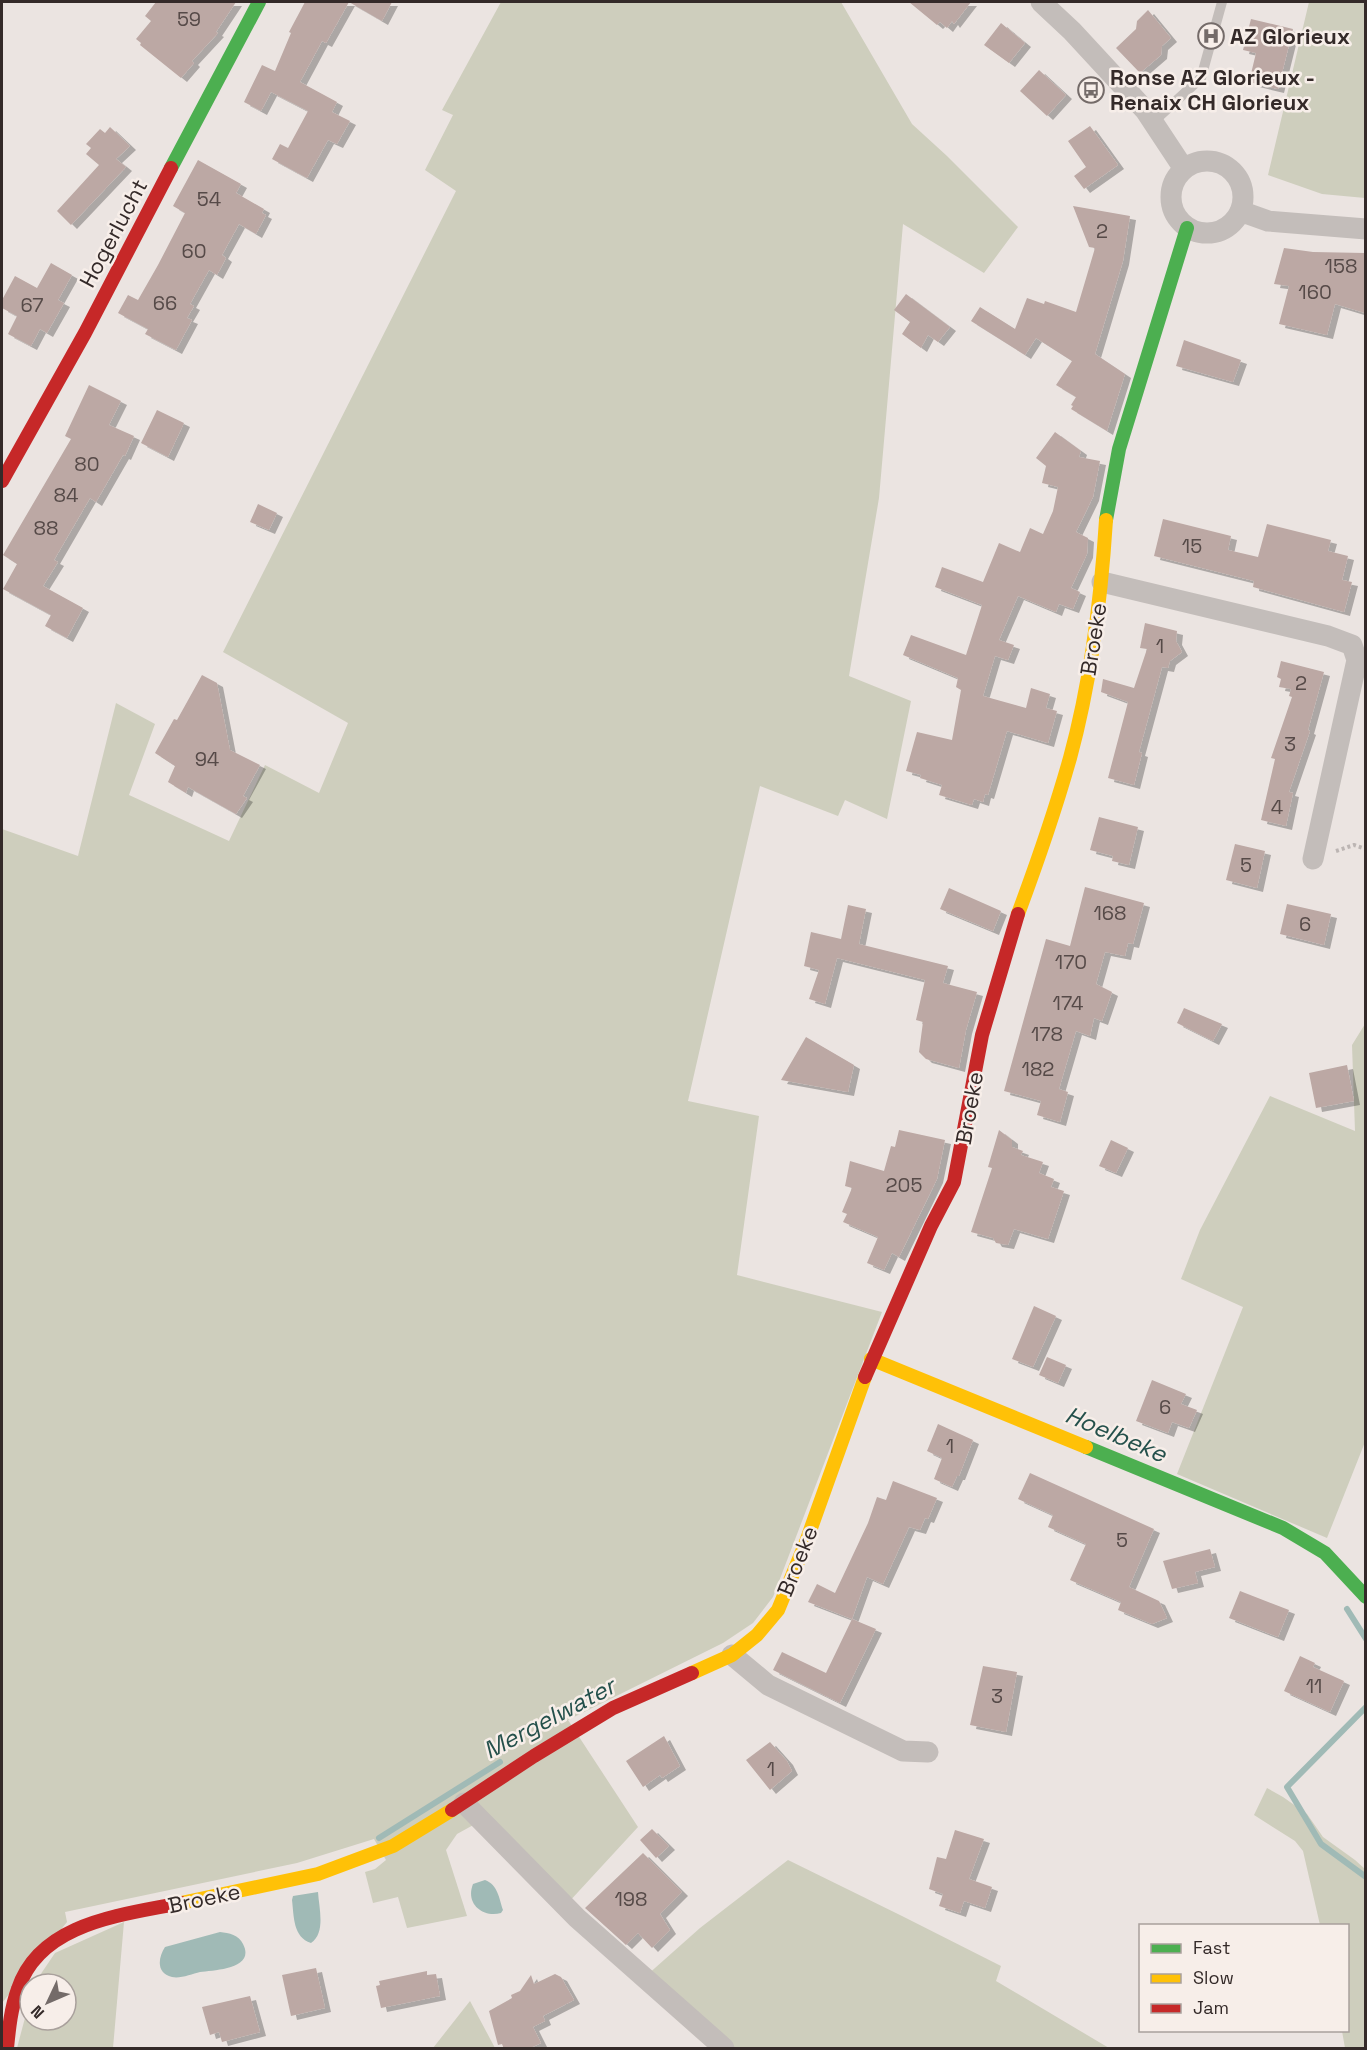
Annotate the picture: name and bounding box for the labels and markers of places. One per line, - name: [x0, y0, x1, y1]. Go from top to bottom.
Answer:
- hospital icon: AZ Glorieux: [1196, 21, 1226, 51]
- place label: AZ Glorieux: [1230, 22, 1350, 50]
- place label: Ronse AZ Glorieux - Renaix CH Glorieux: [1110, 63, 1315, 116]
- bus stop icon: Ronse AZ Glorieux - Renaix CH Glorieux: [1076, 75, 1106, 105]

